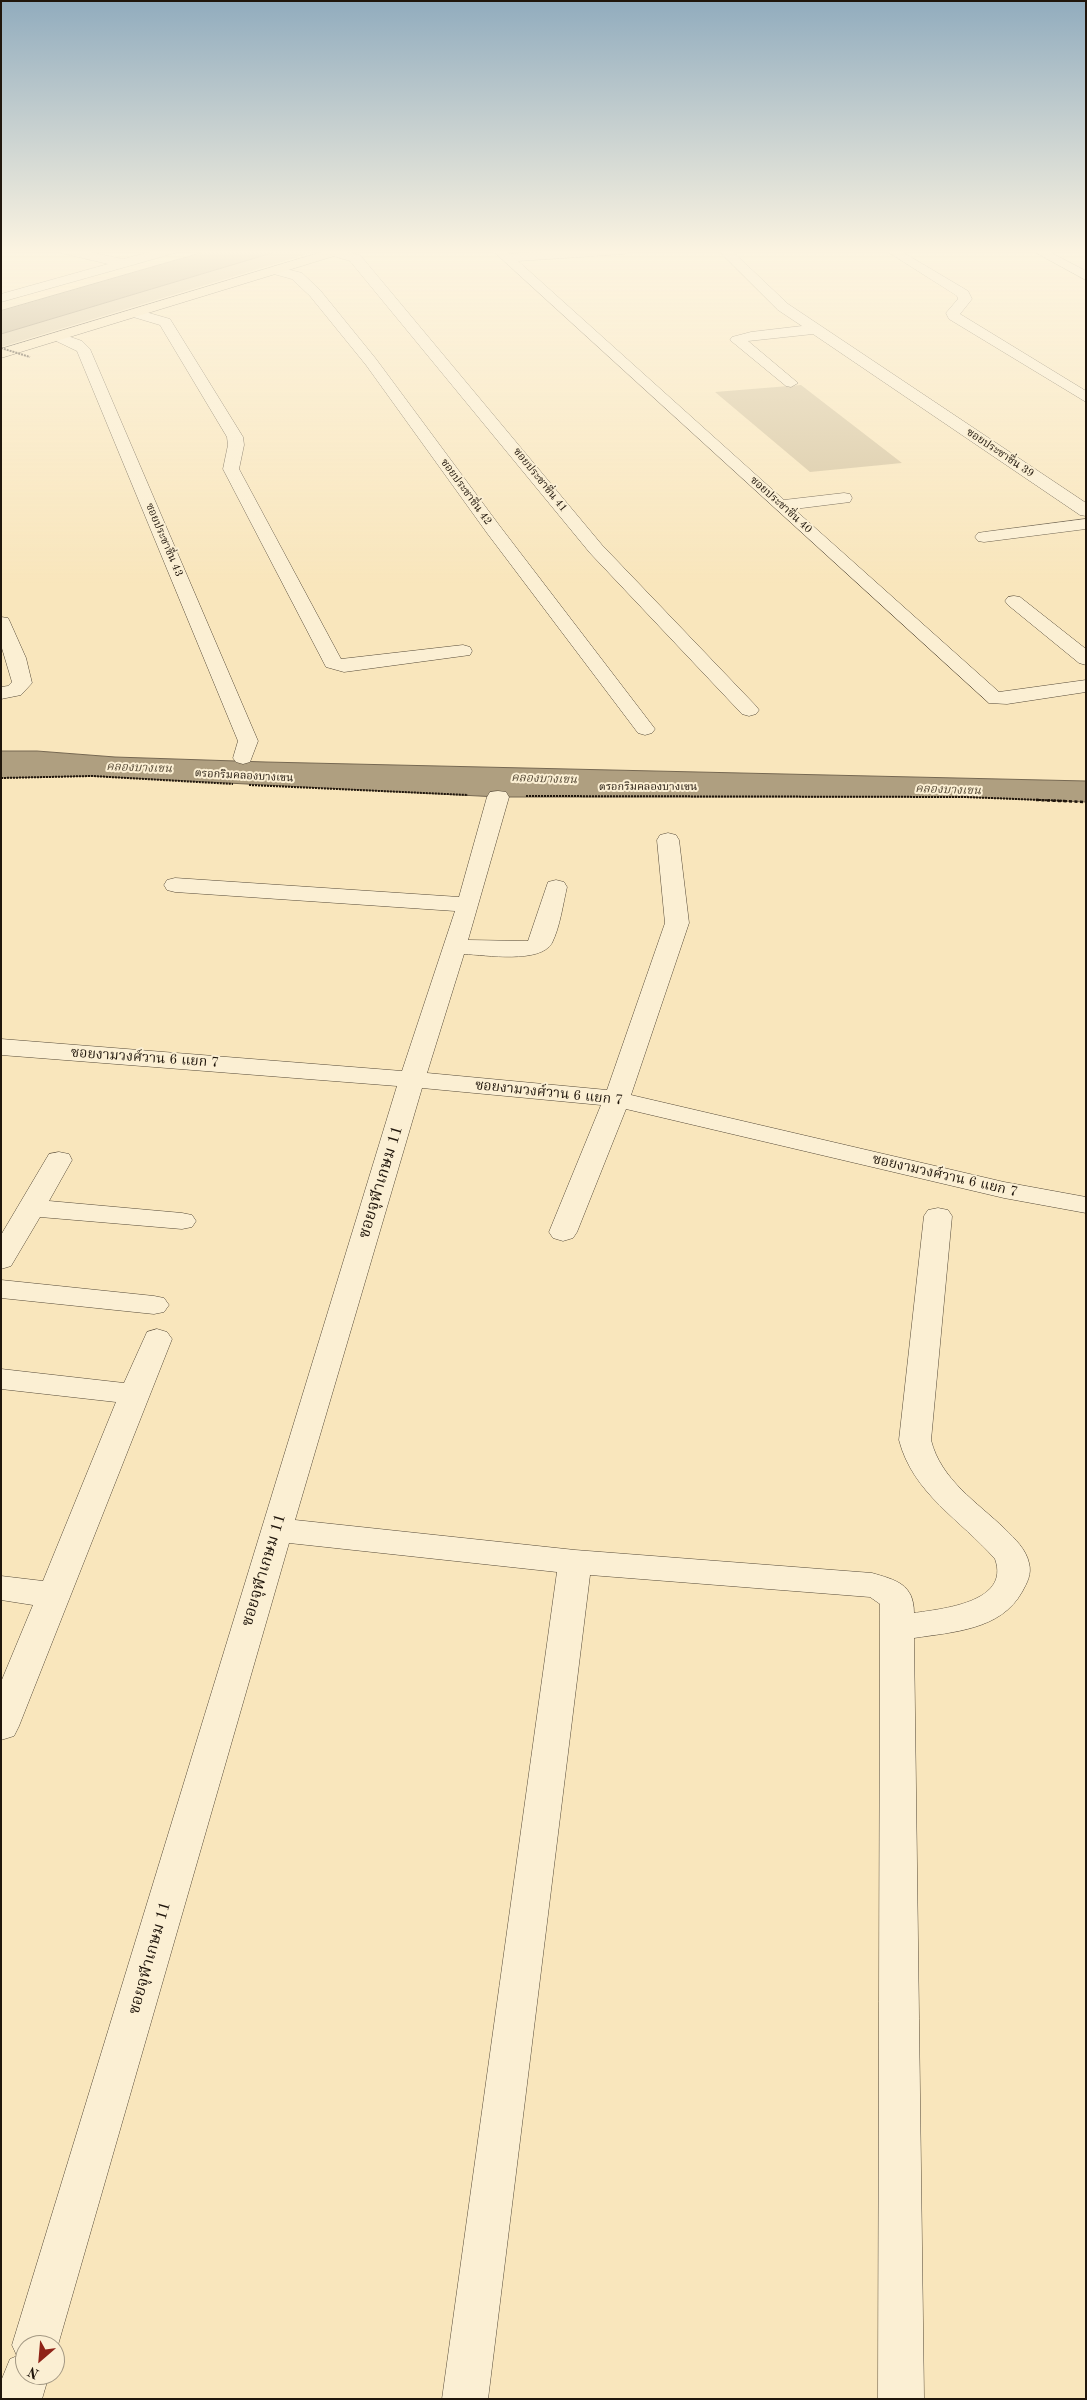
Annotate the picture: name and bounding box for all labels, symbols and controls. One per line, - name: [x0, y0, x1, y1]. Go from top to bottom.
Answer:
- street label: ซอยประชาชื่น 39: [964, 426, 1036, 480]
- street label: ซอยประชาชื่น 41: [510, 445, 570, 515]
- street label: ซอยประชาชื่น 42: [438, 456, 494, 528]
- street label: ซอยประชาชื่น 40: [747, 474, 815, 536]
- street label: ซอยประชาชื่น 43: [143, 501, 185, 579]
- water label: คลองบางเขน: [106, 760, 172, 776]
- street label: ตรอกริมคลองบางเขน: [194, 767, 294, 785]
- water label: คลองบางเขน: [511, 771, 577, 787]
- street label: ตรอกริมคลองบางเขน: [599, 780, 697, 794]
- water label: คลองบางเขน: [915, 782, 981, 798]
- street label: ซอยงามวงศ์วาน 6 แยก 7: [70, 1044, 220, 1072]
- street label: ซอยงามวงศ์วาน 6 แยก 7: [474, 1077, 624, 1109]
- street label: ซอยจุฬาเกษม 11: [355, 1123, 407, 1241]
- street label: ซอยงามวงศ์วาน 6 แยก 7: [871, 1151, 1019, 1201]
- street label: ซอยจุฬาเกษม 11: [238, 1511, 290, 1629]
- street label: ซอยจุฬาเกษม 11: [125, 1899, 175, 2017]
- north arrow: [15, 2335, 65, 2385]
- text: N: [26, 2364, 42, 2381]

